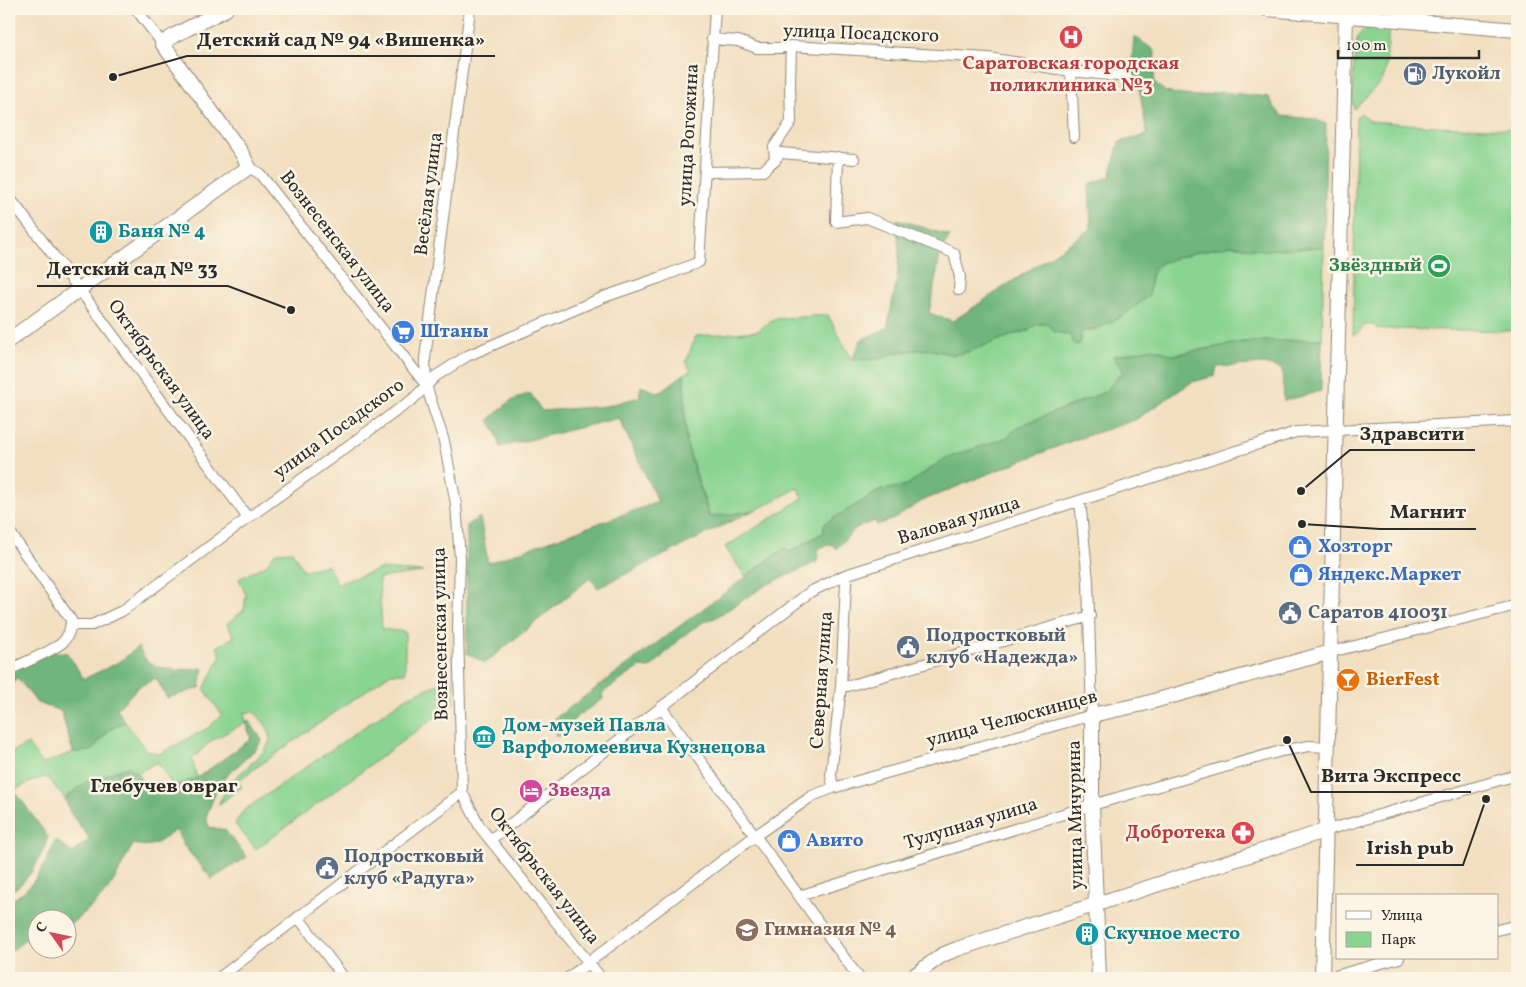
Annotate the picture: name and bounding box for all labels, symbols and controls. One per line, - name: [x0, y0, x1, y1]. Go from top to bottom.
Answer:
- street label: улица Посадского: [782, 18, 940, 50]
- callout: Детский сад № 94 «Вишенка»: [187, 21, 495, 56]
- hospital icon: Саратовская городская поликлиника №3: [1058, 24, 1084, 50]
- text: Детский сад № 94 «Вишенка»: [197, 27, 485, 55]
- scale bar: [1338, 28, 1480, 60]
- text: 100 m: [1346, 36, 1386, 57]
- place label: Саратовская городская поликлиника №3: [963, 51, 1180, 99]
- fuel station icon: Лукойл: [1402, 61, 1428, 87]
- place label: Лукойл: [1432, 61, 1501, 87]
- street label: улица Рогожина: [672, 63, 706, 207]
- street label: Весёлая улица: [409, 131, 449, 257]
- street label: Вознесенская улица: [273, 165, 401, 319]
- building icon: Баня № 4: [88, 219, 114, 245]
- place label: Баня № 4: [118, 219, 206, 245]
- callout: Детский сад № 33: [37, 251, 228, 286]
- place label: Звёздный: [1329, 253, 1422, 279]
- sports icon: Звёздный: [1426, 253, 1452, 279]
- text: Детский сад № 33: [46, 256, 218, 284]
- street label: Октябрьская улица: [101, 295, 221, 445]
- supermarket icon: Штаны: [390, 319, 416, 345]
- place label: Штаны: [420, 319, 489, 345]
- street label: улица Посадского: [268, 373, 410, 485]
- callout: Здравсити: [1350, 415, 1475, 450]
- text: Здравсити: [1360, 421, 1465, 449]
- street label: Валовая улица: [895, 490, 1023, 552]
- callout: Магнит: [1380, 494, 1476, 529]
- text: Магнит: [1390, 499, 1466, 527]
- shop icon: Хозторг: [1287, 534, 1313, 560]
- place label: Хозторг: [1318, 534, 1393, 560]
- street label: Вознесенская улица: [426, 547, 456, 721]
- shop icon: Яндекс.Маркет: [1288, 562, 1314, 588]
- place label: Яндекс.Маркет: [1318, 562, 1462, 588]
- public building icon: Саратов 410031: [1277, 600, 1303, 626]
- place label: Саратов 410031: [1308, 600, 1448, 626]
- street label: Северная улица: [804, 610, 840, 750]
- place label: Подростковый клуб «Надежда»: [926, 623, 1078, 671]
- public building icon: Подростковый клуб «Надежда»: [895, 634, 921, 660]
- bar icon: BierFest: [1335, 667, 1361, 693]
- place label: BierFest: [1366, 667, 1440, 693]
- street label: улица Челюскинцев: [924, 684, 1100, 754]
- place label: Дом-музей Павла Варфоломеевича Кузнецова: [502, 713, 766, 761]
- museum icon: Дом-музей Павла Варфоломеевича Кузнецова: [471, 724, 497, 750]
- street label: улица Мичурина: [1062, 740, 1090, 890]
- callout: Вита Экспресс: [1311, 757, 1471, 792]
- text: Вита Экспресс: [1321, 763, 1461, 791]
- district label: Глебучев овраг: [90, 773, 238, 801]
- hotel icon: Звезда: [518, 778, 544, 804]
- place label: Звезда: [548, 778, 611, 804]
- street label: Тулупная улица: [901, 791, 1041, 857]
- street label: Октябрьская улица: [482, 802, 606, 950]
- place label: Добротека: [1126, 820, 1226, 846]
- pharmacy icon: Добротека: [1230, 820, 1256, 846]
- shop icon: Авито: [776, 828, 802, 854]
- place label: Авито: [806, 828, 864, 854]
- callout: Irish pub: [1356, 830, 1463, 865]
- text: Irish pub: [1366, 835, 1454, 863]
- place label: Подростковый клуб «Радуга»: [344, 844, 484, 892]
- public building icon: Подростковый клуб «Радуга»: [314, 855, 340, 881]
- legend: [1336, 894, 1498, 960]
- text: Улица: [1381, 906, 1423, 927]
- north arrow: [28, 910, 78, 960]
- school or university icon: Гимназия № 4: [734, 917, 760, 943]
- place label: Гимназия № 4: [764, 917, 897, 943]
- text: С: [32, 919, 53, 937]
- building icon: Скучное место: [1074, 921, 1100, 947]
- place label: Скучное место: [1104, 921, 1240, 947]
- text: Парк: [1381, 930, 1416, 951]

